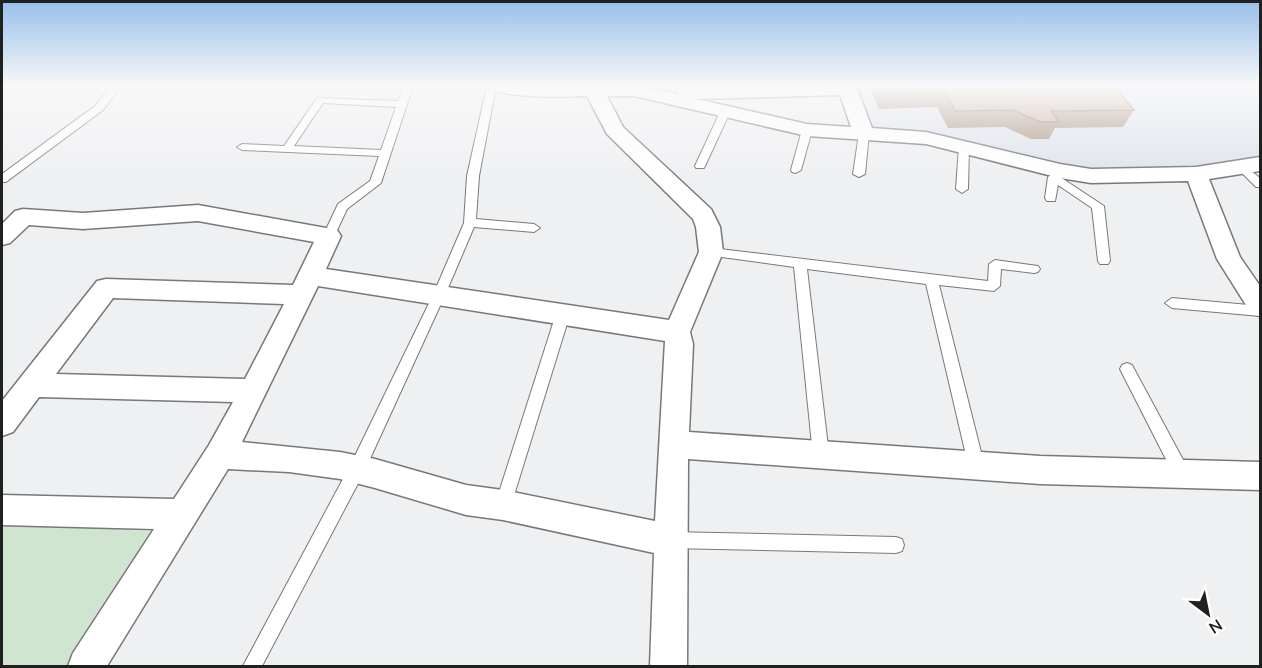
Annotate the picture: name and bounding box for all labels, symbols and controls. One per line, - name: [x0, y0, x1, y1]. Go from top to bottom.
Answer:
- north arrow: [1178, 584, 1238, 644]
- text: N: [1205, 613, 1226, 638]

